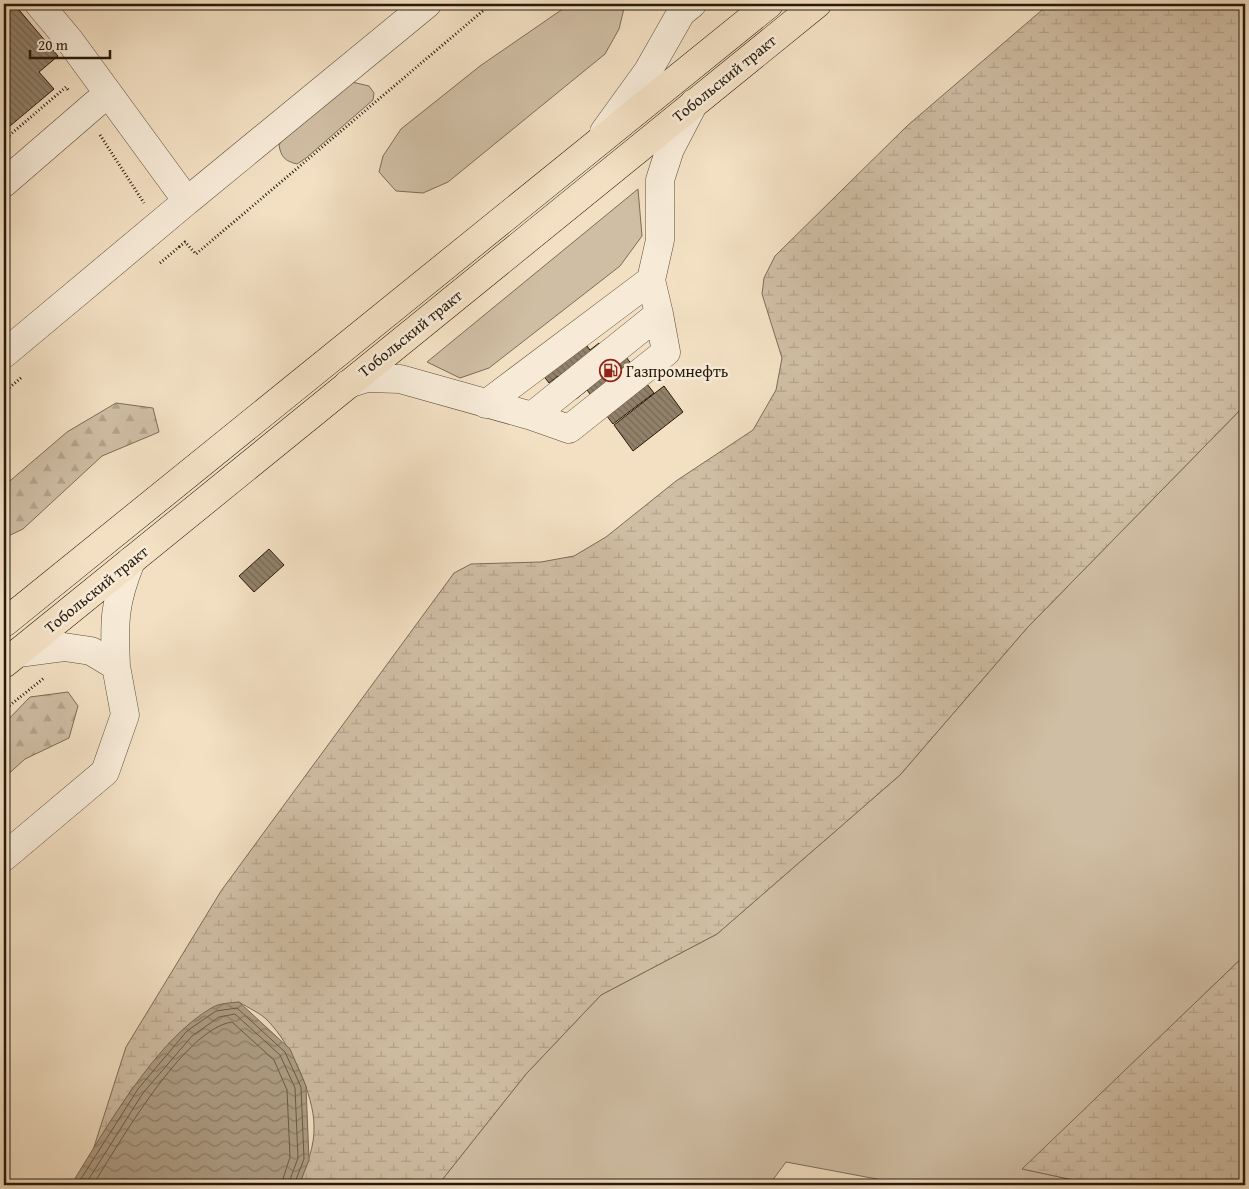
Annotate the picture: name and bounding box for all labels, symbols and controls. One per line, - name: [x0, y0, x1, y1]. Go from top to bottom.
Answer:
- scale bar: [30, 28, 110, 60]
- street label: Тобольский тракт: [667, 28, 781, 128]
- text: 20 m: [38, 34, 69, 55]
- street label: Тобольский тракт: [353, 283, 467, 383]
- fuel station icon: Газпромнефть: [598, 359, 622, 383]
- place label: Газпромнефть: [626, 359, 729, 383]
- street label: Тобольский тракт: [39, 539, 153, 639]

